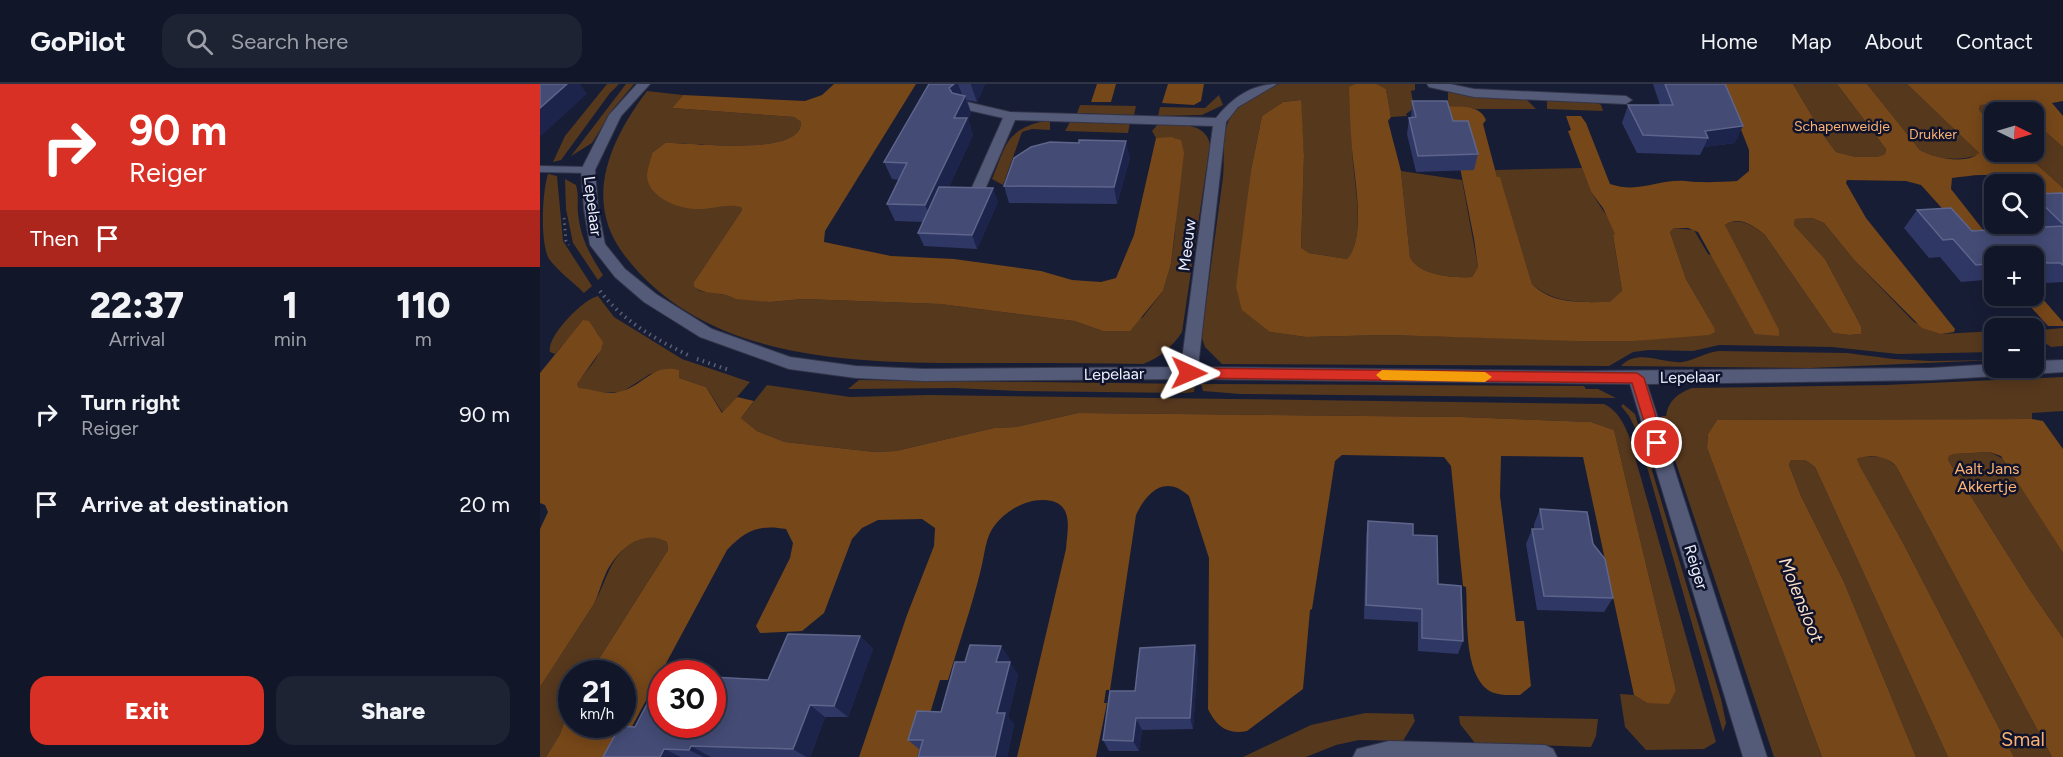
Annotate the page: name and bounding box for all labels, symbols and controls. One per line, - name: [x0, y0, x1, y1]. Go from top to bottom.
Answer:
- search box: [162, 14, 582, 68]
- text: GoPilot: [30, 24, 126, 58]
- icon: search: [183, 25, 216, 58]
- text: Search here: [231, 28, 348, 55]
- text: Home: [1701, 29, 1758, 54]
- text: Map: [1791, 29, 1832, 54]
- text: About: [1865, 29, 1923, 54]
- text: Contact: [1956, 29, 2033, 54]
- north arrow: [1984, 102, 2044, 162]
- map controls: [1984, 102, 2044, 378]
- text: 90 m: [129, 105, 227, 156]
- icon: right: [30, 108, 108, 186]
- park label: Schapenweidje: [1794, 118, 1890, 135]
- park label: Drukker: [1909, 126, 1957, 143]
- text: Reiger: [129, 156, 207, 189]
- button: search: [1984, 174, 2044, 234]
- street label: Lepelaar: [580, 175, 606, 238]
- street label: Meeuw: [1174, 217, 1200, 272]
- icon: arrive: [91, 222, 124, 255]
- text: Then: [30, 225, 79, 252]
- button: +: [1984, 246, 2044, 306]
- text: 22:37: [90, 284, 184, 327]
- text: 1: [283, 284, 298, 327]
- text: 110: [396, 284, 450, 327]
- button: −: [1984, 318, 2044, 378]
- text: Arrival: [109, 327, 165, 351]
- text: min: [274, 327, 307, 351]
- text: m: [415, 327, 432, 351]
- position arrow: [1157, 341, 1221, 405]
- street label: Lepelaar: [1084, 364, 1145, 384]
- street label: Lepelaar: [1660, 367, 1721, 387]
- text: Turn right: [81, 389, 180, 416]
- icon: right: [30, 398, 63, 431]
- text: 90 m: [459, 401, 510, 428]
- text: Reiger: [81, 416, 139, 440]
- pin: [1631, 417, 1682, 468]
- icon: arrive: [1640, 426, 1673, 459]
- park label: Aalt Jans Akkertje: [1954, 459, 2020, 496]
- icon: arrive: [30, 488, 63, 521]
- text: Arrive at destination: [81, 491, 289, 518]
- text: 20 m: [459, 491, 510, 518]
- street label: Reiger: [1680, 542, 1712, 592]
- water label: Molensloot: [1774, 554, 1828, 646]
- speed limit sign: 30: [648, 660, 726, 738]
- text: 21: [582, 673, 612, 710]
- button: Exit: [30, 676, 264, 745]
- button: Share: [276, 676, 510, 745]
- text: km/h: [580, 705, 614, 723]
- park label: Smal: [2001, 727, 2045, 751]

